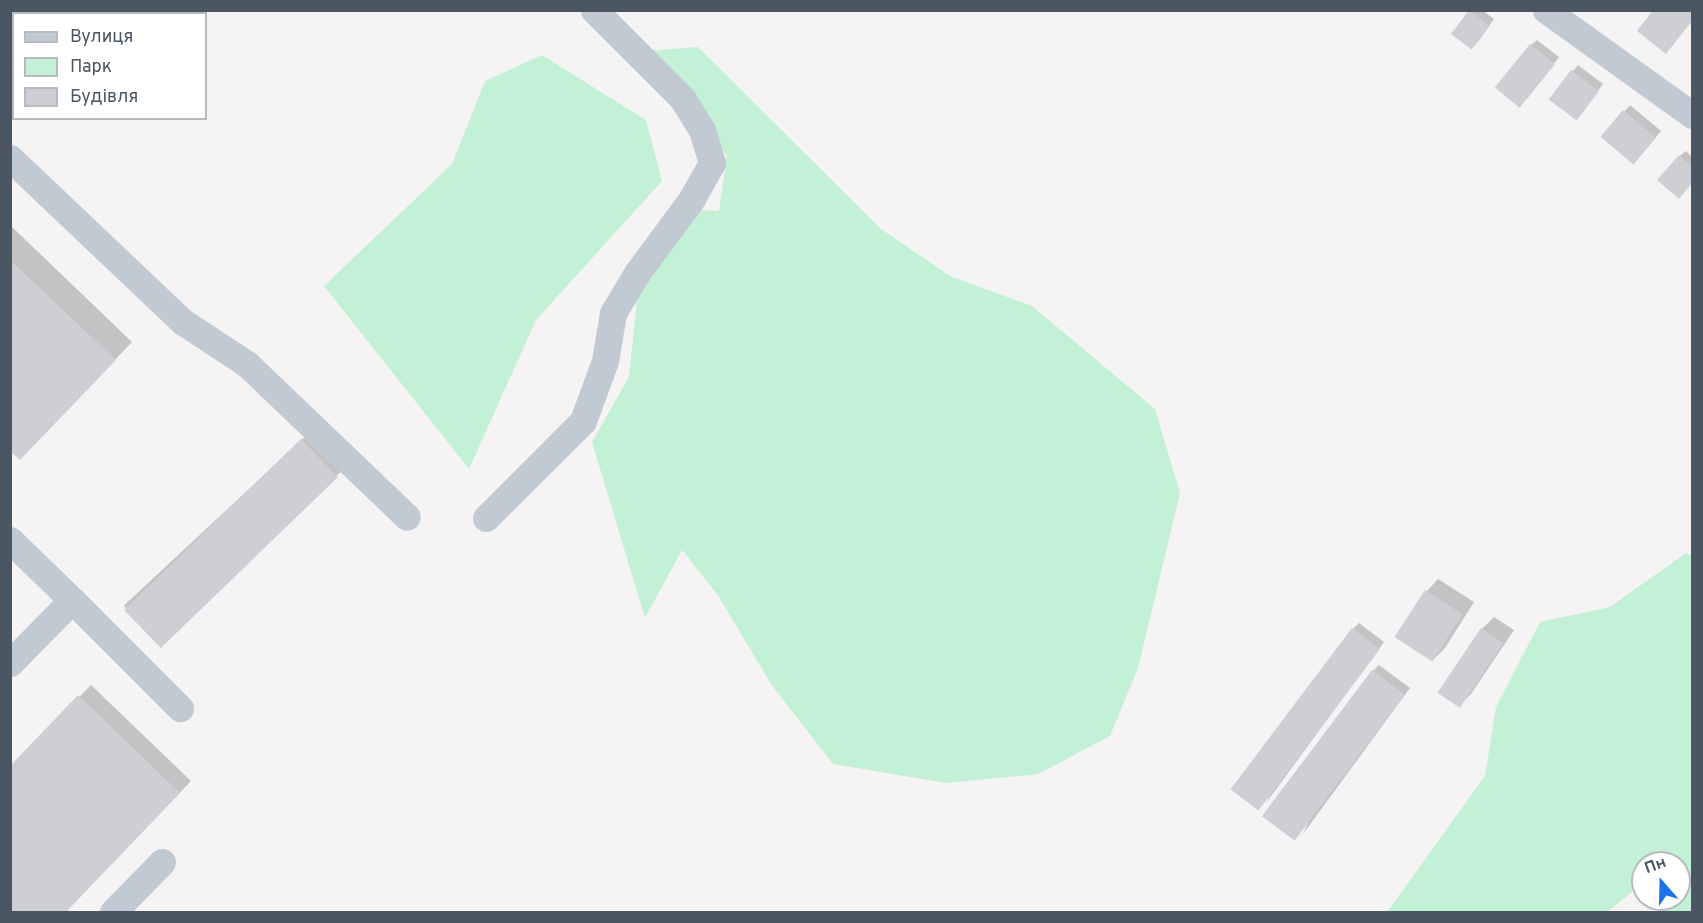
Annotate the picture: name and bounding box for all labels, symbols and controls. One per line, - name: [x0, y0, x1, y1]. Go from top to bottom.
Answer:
- legend: [12, 12, 207, 120]
- text: Вулиця: [70, 26, 133, 49]
- text: Парк: [70, 56, 112, 79]
- text: Будівля: [70, 86, 138, 109]
- north arrow: [1631, 851, 1691, 911]
- text: Пн: [1642, 853, 1669, 879]

